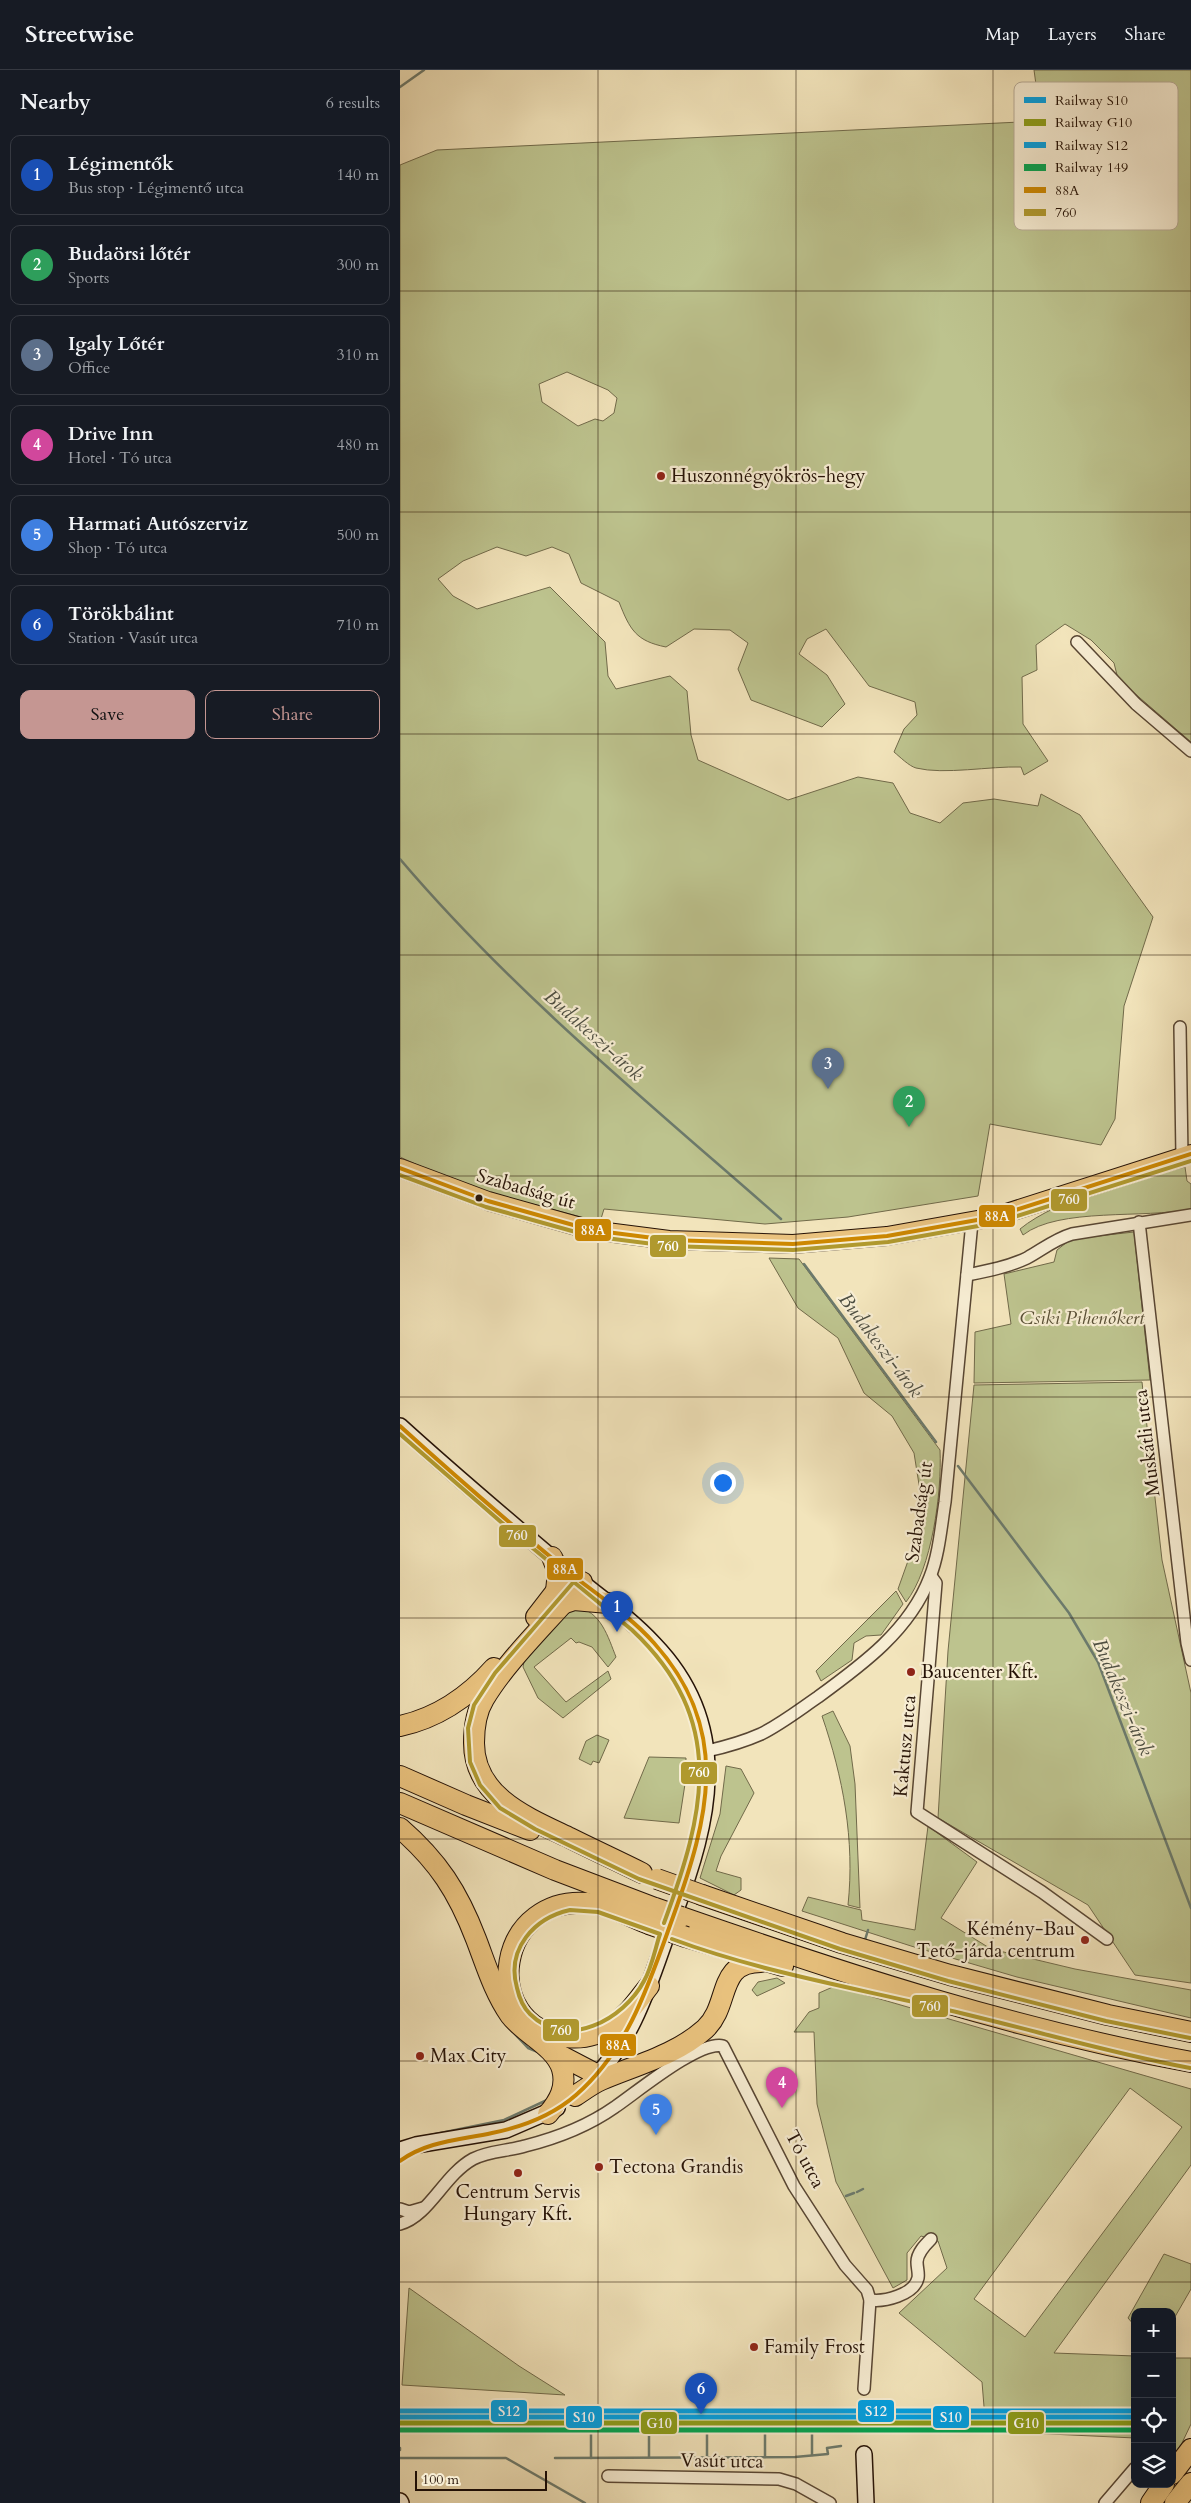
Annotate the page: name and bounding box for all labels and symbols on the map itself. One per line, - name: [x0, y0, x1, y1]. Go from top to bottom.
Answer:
- legend: [1014, 82, 1178, 230]
- text: Railway S10: [1055, 91, 1128, 110]
- text: Railway G10: [1055, 113, 1132, 132]
- text: Railway S12: [1055, 136, 1128, 155]
- text: Railway 149: [1055, 158, 1128, 177]
- text: 88A: [1055, 181, 1079, 200]
- text: 760: [1055, 203, 1077, 222]
- place label: Huszonnégyökrös-hegy: [671, 463, 866, 489]
- marker: Huszonnégyökrös-hegy: [655, 470, 667, 482]
- water label: Budakeszi-árok: [538, 983, 650, 1087]
- pin: 3: [812, 1048, 844, 1089]
- pin: 2: [893, 1086, 925, 1127]
- street label: Szabadság út: [474, 1163, 578, 1215]
- line badge: 760: [1050, 1188, 1088, 1212]
- text: 760: [1058, 1190, 1080, 1209]
- unlabelled marker: [474, 1193, 484, 1203]
- line badge: 88A: [978, 1204, 1016, 1228]
- text: 88A: [985, 1207, 1010, 1226]
- line badge: 88A: [574, 1218, 612, 1242]
- text: 88A: [581, 1221, 606, 1240]
- line badge: 760: [649, 1234, 687, 1258]
- text: 760: [657, 1237, 679, 1256]
- water label: Budakeszi-árok: [833, 1287, 930, 1403]
- park label: Csiki Pihenőkert: [1020, 1305, 1145, 1331]
- street label: Muskátli utca: [1128, 1388, 1166, 1498]
- street label: Szabadság út: [899, 1460, 939, 1564]
- your location: [710, 1470, 736, 1496]
- line badge: 760: [498, 1524, 537, 1548]
- text: 760: [506, 1526, 528, 1545]
- line badge: 88A: [546, 1557, 584, 1581]
- text: 88A: [553, 1560, 578, 1579]
- pin: 1: [601, 1591, 633, 1632]
- water label: Budakeszi-árok: [1086, 1634, 1160, 1760]
- place label: Baucenter Kft.: [921, 1659, 1038, 1685]
- marker: Baucenter Kft.: [905, 1666, 917, 1678]
- street label: Kaktusz utca: [888, 1694, 922, 1798]
- line badge: 760: [680, 1761, 718, 1785]
- text: 760: [688, 1763, 710, 1782]
- place label: Kémény-Bau Tető-járda centrum: [916, 1916, 1076, 1964]
- marker: Kémény-Bau Tető-járda centrum: [1079, 1934, 1091, 1946]
- line badge: 760: [911, 1994, 949, 2018]
- text: 760: [919, 1997, 941, 2016]
- line badge: 760: [542, 2018, 580, 2042]
- text: 760: [550, 2021, 572, 2040]
- line badge: 88A: [599, 2033, 637, 2057]
- text: 88A: [606, 2036, 631, 2055]
- place label: Max City: [430, 2043, 507, 2069]
- marker: Max City: [414, 2050, 426, 2062]
- pin: 4: [766, 2067, 798, 2108]
- pin: 5: [640, 2094, 672, 2135]
- street label: Tó utca: [779, 2125, 831, 2193]
- place label: Tectona Grandis: [609, 2154, 743, 2180]
- marker: Tectona Grandis: [593, 2161, 605, 2173]
- marker: Centrum Servis Hungary Kft.: [512, 2167, 524, 2179]
- place label: Centrum Servis Hungary Kft.: [456, 2179, 580, 2227]
- place label: Family Frost: [764, 2334, 865, 2360]
- marker: Family Frost: [748, 2341, 760, 2353]
- pin: 6: [685, 2373, 717, 2414]
- line badge: S12: [490, 2399, 528, 2423]
- line badge: S12: [857, 2399, 895, 2423]
- text: S12: [498, 2402, 520, 2421]
- text: S12: [865, 2402, 887, 2421]
- line badge: S10: [565, 2405, 603, 2429]
- line badge: S10: [932, 2405, 970, 2429]
- text: S10: [573, 2408, 595, 2427]
- text: S10: [940, 2408, 962, 2427]
- line badge: G10: [640, 2411, 678, 2435]
- line badge: G10: [1007, 2411, 1045, 2435]
- text: G10: [646, 2414, 672, 2433]
- text: G10: [1013, 2414, 1039, 2433]
- street label: Vasút utca: [680, 2447, 764, 2475]
- scale bar: [415, 2468, 548, 2491]

